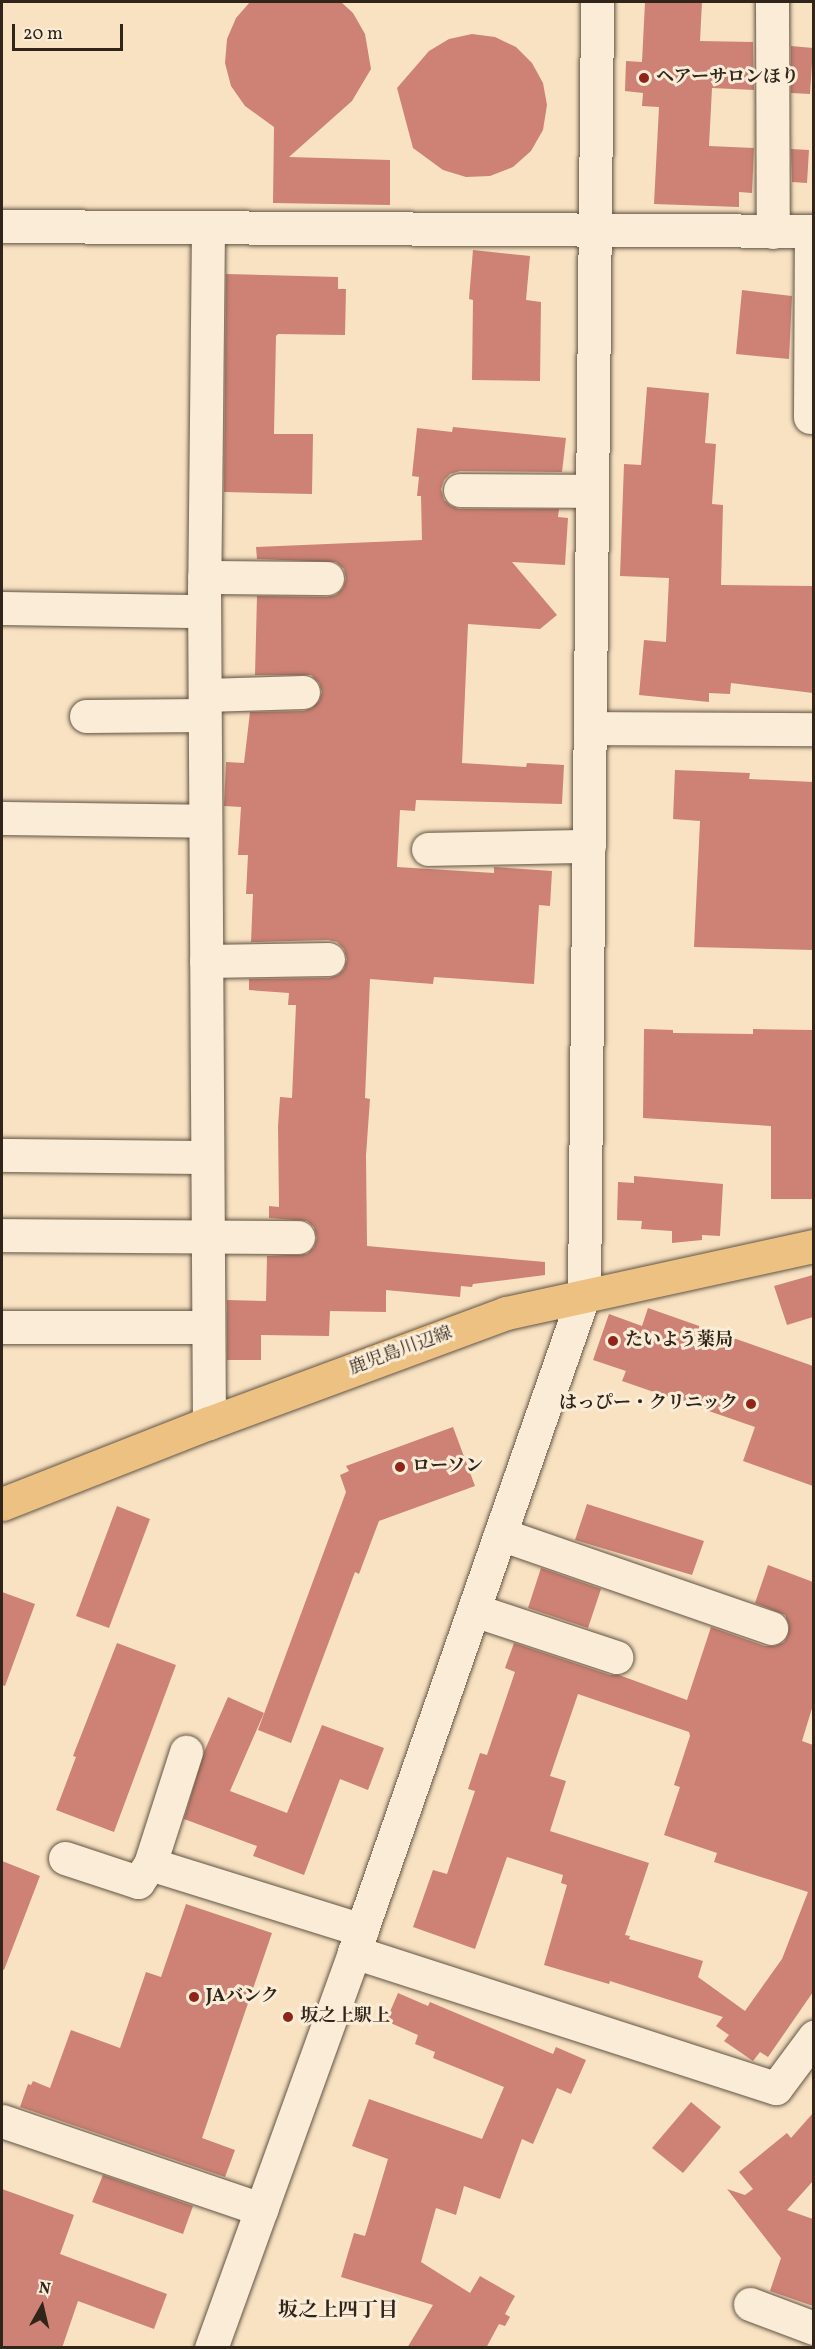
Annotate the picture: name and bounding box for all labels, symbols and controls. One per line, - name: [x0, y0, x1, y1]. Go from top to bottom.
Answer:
- scale bar: [15, 12, 126, 50]
- text: 20 m: [23, 22, 63, 47]
- place label: ヘアーサロンほり: [656, 67, 799, 89]
- marker: ヘアーサロンほり: [637, 71, 651, 85]
- street label: 鹿児島川辺線: [347, 1323, 455, 1381]
- place label: たいよう薬局: [625, 1330, 733, 1352]
- marker: たいよう薬局: [606, 1334, 620, 1348]
- place label: はっぴー・クリニック: [558, 1393, 738, 1415]
- marker: はっぴー・クリニック: [742, 1395, 760, 1413]
- place label: ローソン: [412, 1456, 484, 1478]
- marker: ローソン: [393, 1460, 407, 1474]
- place label: JAバンク: [206, 1986, 279, 2008]
- marker: JAバンク: [187, 1990, 201, 2004]
- place label: 坂之上駅上: [300, 2006, 390, 2028]
- marker: 坂之上駅上: [281, 2010, 295, 2024]
- north arrow: [12, 2277, 72, 2337]
- text: N: [37, 2277, 52, 2301]
- district label: 坂之上四丁目: [278, 2299, 398, 2323]

